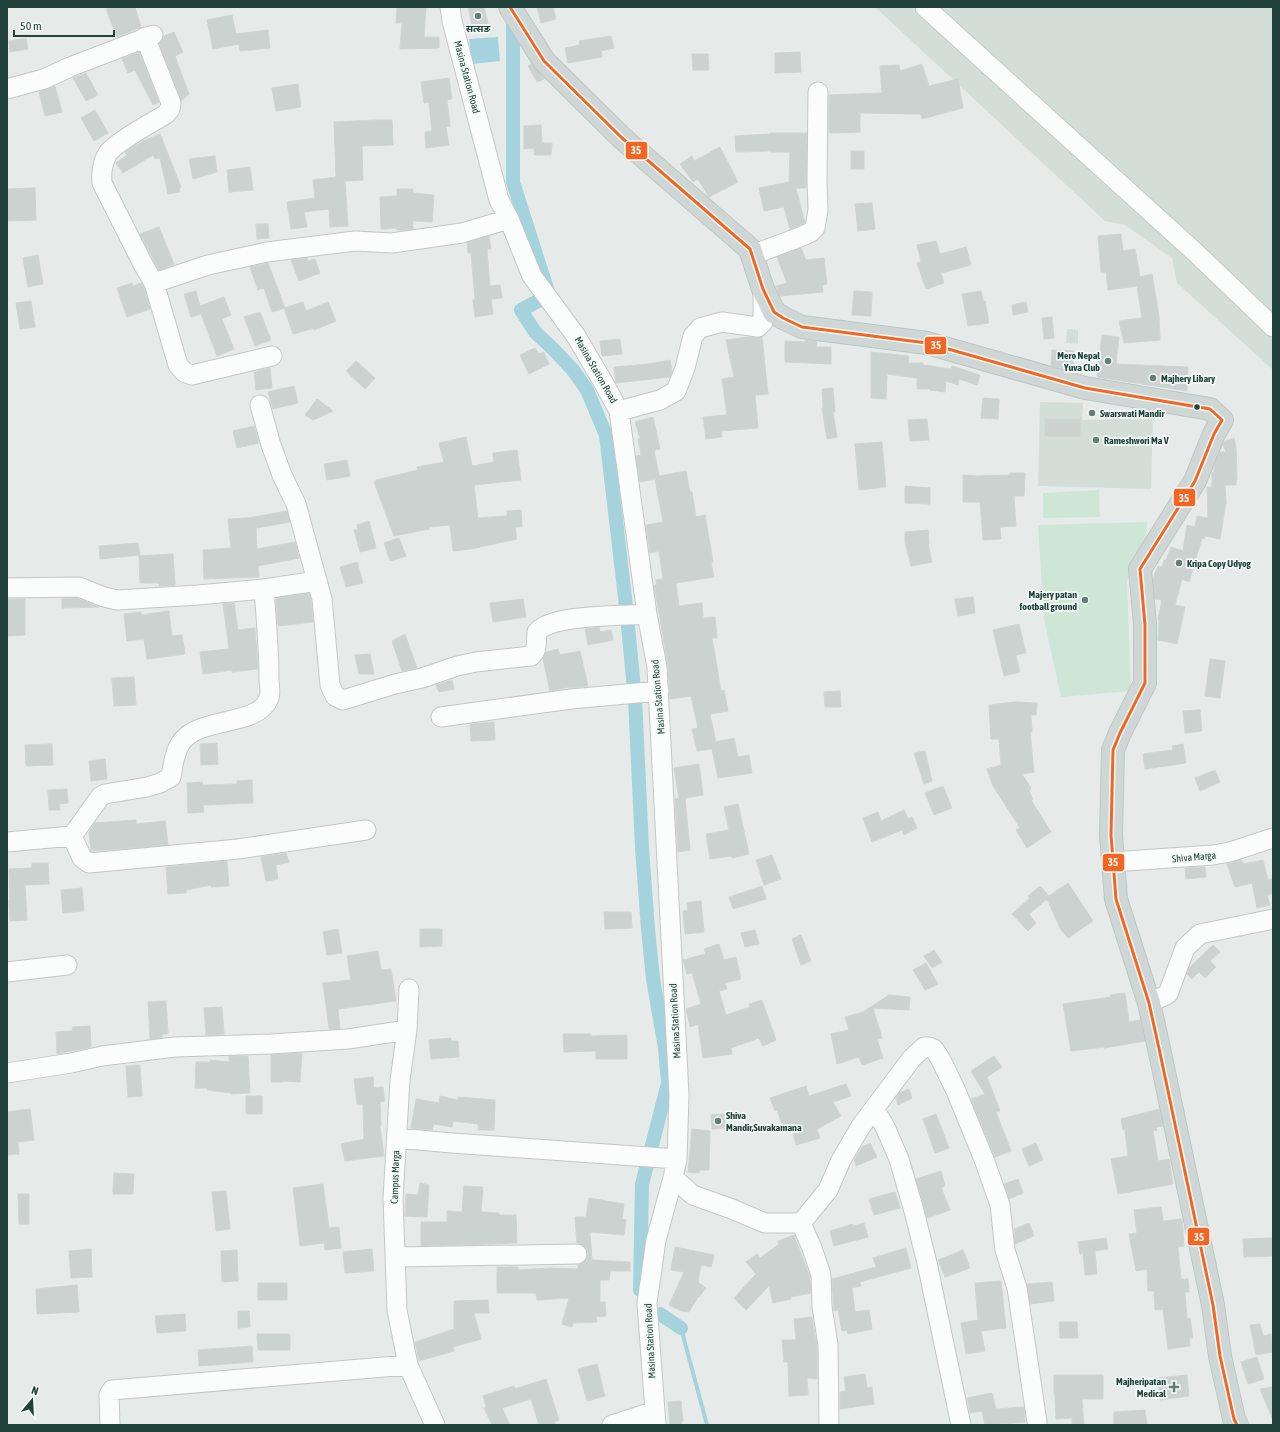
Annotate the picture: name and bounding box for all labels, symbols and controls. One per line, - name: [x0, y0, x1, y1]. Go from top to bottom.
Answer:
- marker: सत्सङ: [473, 11, 483, 21]
- scale bar: [14, 12, 114, 38]
- text: 50 m: [20, 19, 42, 33]
- place label: सत्सङ: [466, 23, 491, 34]
- street label: Masina Station Road: [452, 39, 482, 115]
- line badge: 35: [625, 141, 648, 160]
- text: 35: [631, 144, 641, 156]
- street label: Masina Station Road: [572, 335, 620, 405]
- line badge: 35: [924, 336, 947, 355]
- text: 35: [931, 339, 941, 351]
- place label: Mero Nepal Yuva Club: [1057, 350, 1100, 373]
- marker: Mero Nepal Yuva Club: [1103, 356, 1113, 366]
- marker: Majhery Libary: [1148, 373, 1158, 383]
- place label: Majhery Libary: [1161, 373, 1216, 384]
- unlabelled marker: [1192, 402, 1202, 412]
- marker: Swarswati Mandir: [1087, 408, 1097, 418]
- place label: Swarswati Mandir: [1100, 408, 1165, 419]
- marker: Rameshwori Ma V: [1091, 435, 1101, 445]
- place label: Rameshwori Ma V: [1104, 435, 1169, 446]
- line badge: 35: [1173, 488, 1196, 507]
- text: 35: [1179, 492, 1189, 504]
- marker: Kripa Copy Udyog: [1174, 558, 1184, 568]
- place label: Kripa Copy Udyog: [1187, 558, 1252, 569]
- place label: Majery patan football ground: [1019, 589, 1077, 612]
- marker: Majery patan football ground: [1080, 595, 1090, 605]
- street label: Masina Station Road: [649, 659, 667, 735]
- street label: Shiva Marga: [1172, 850, 1217, 864]
- line badge: 35: [1102, 853, 1125, 872]
- text: 35: [1108, 856, 1118, 868]
- street label: Masina Station Road: [668, 983, 682, 1059]
- place label: Shiva Mandir,Suvakamana: [726, 1110, 802, 1133]
- marker: Shiva Mandir,Suvakamana: [713, 1116, 723, 1126]
- street label: Campus Marga: [389, 1150, 401, 1204]
- line badge: 35: [1187, 1227, 1210, 1246]
- text: 35: [1194, 1231, 1204, 1243]
- street label: Masina Station Road: [643, 1303, 657, 1379]
- place label: Majheripatan Medical: [1116, 1376, 1166, 1399]
- north arrow: [12, 1380, 52, 1420]
- marker: Majheripatan Medical: [1169, 1382, 1179, 1392]
- text: N: [30, 1384, 40, 1397]

